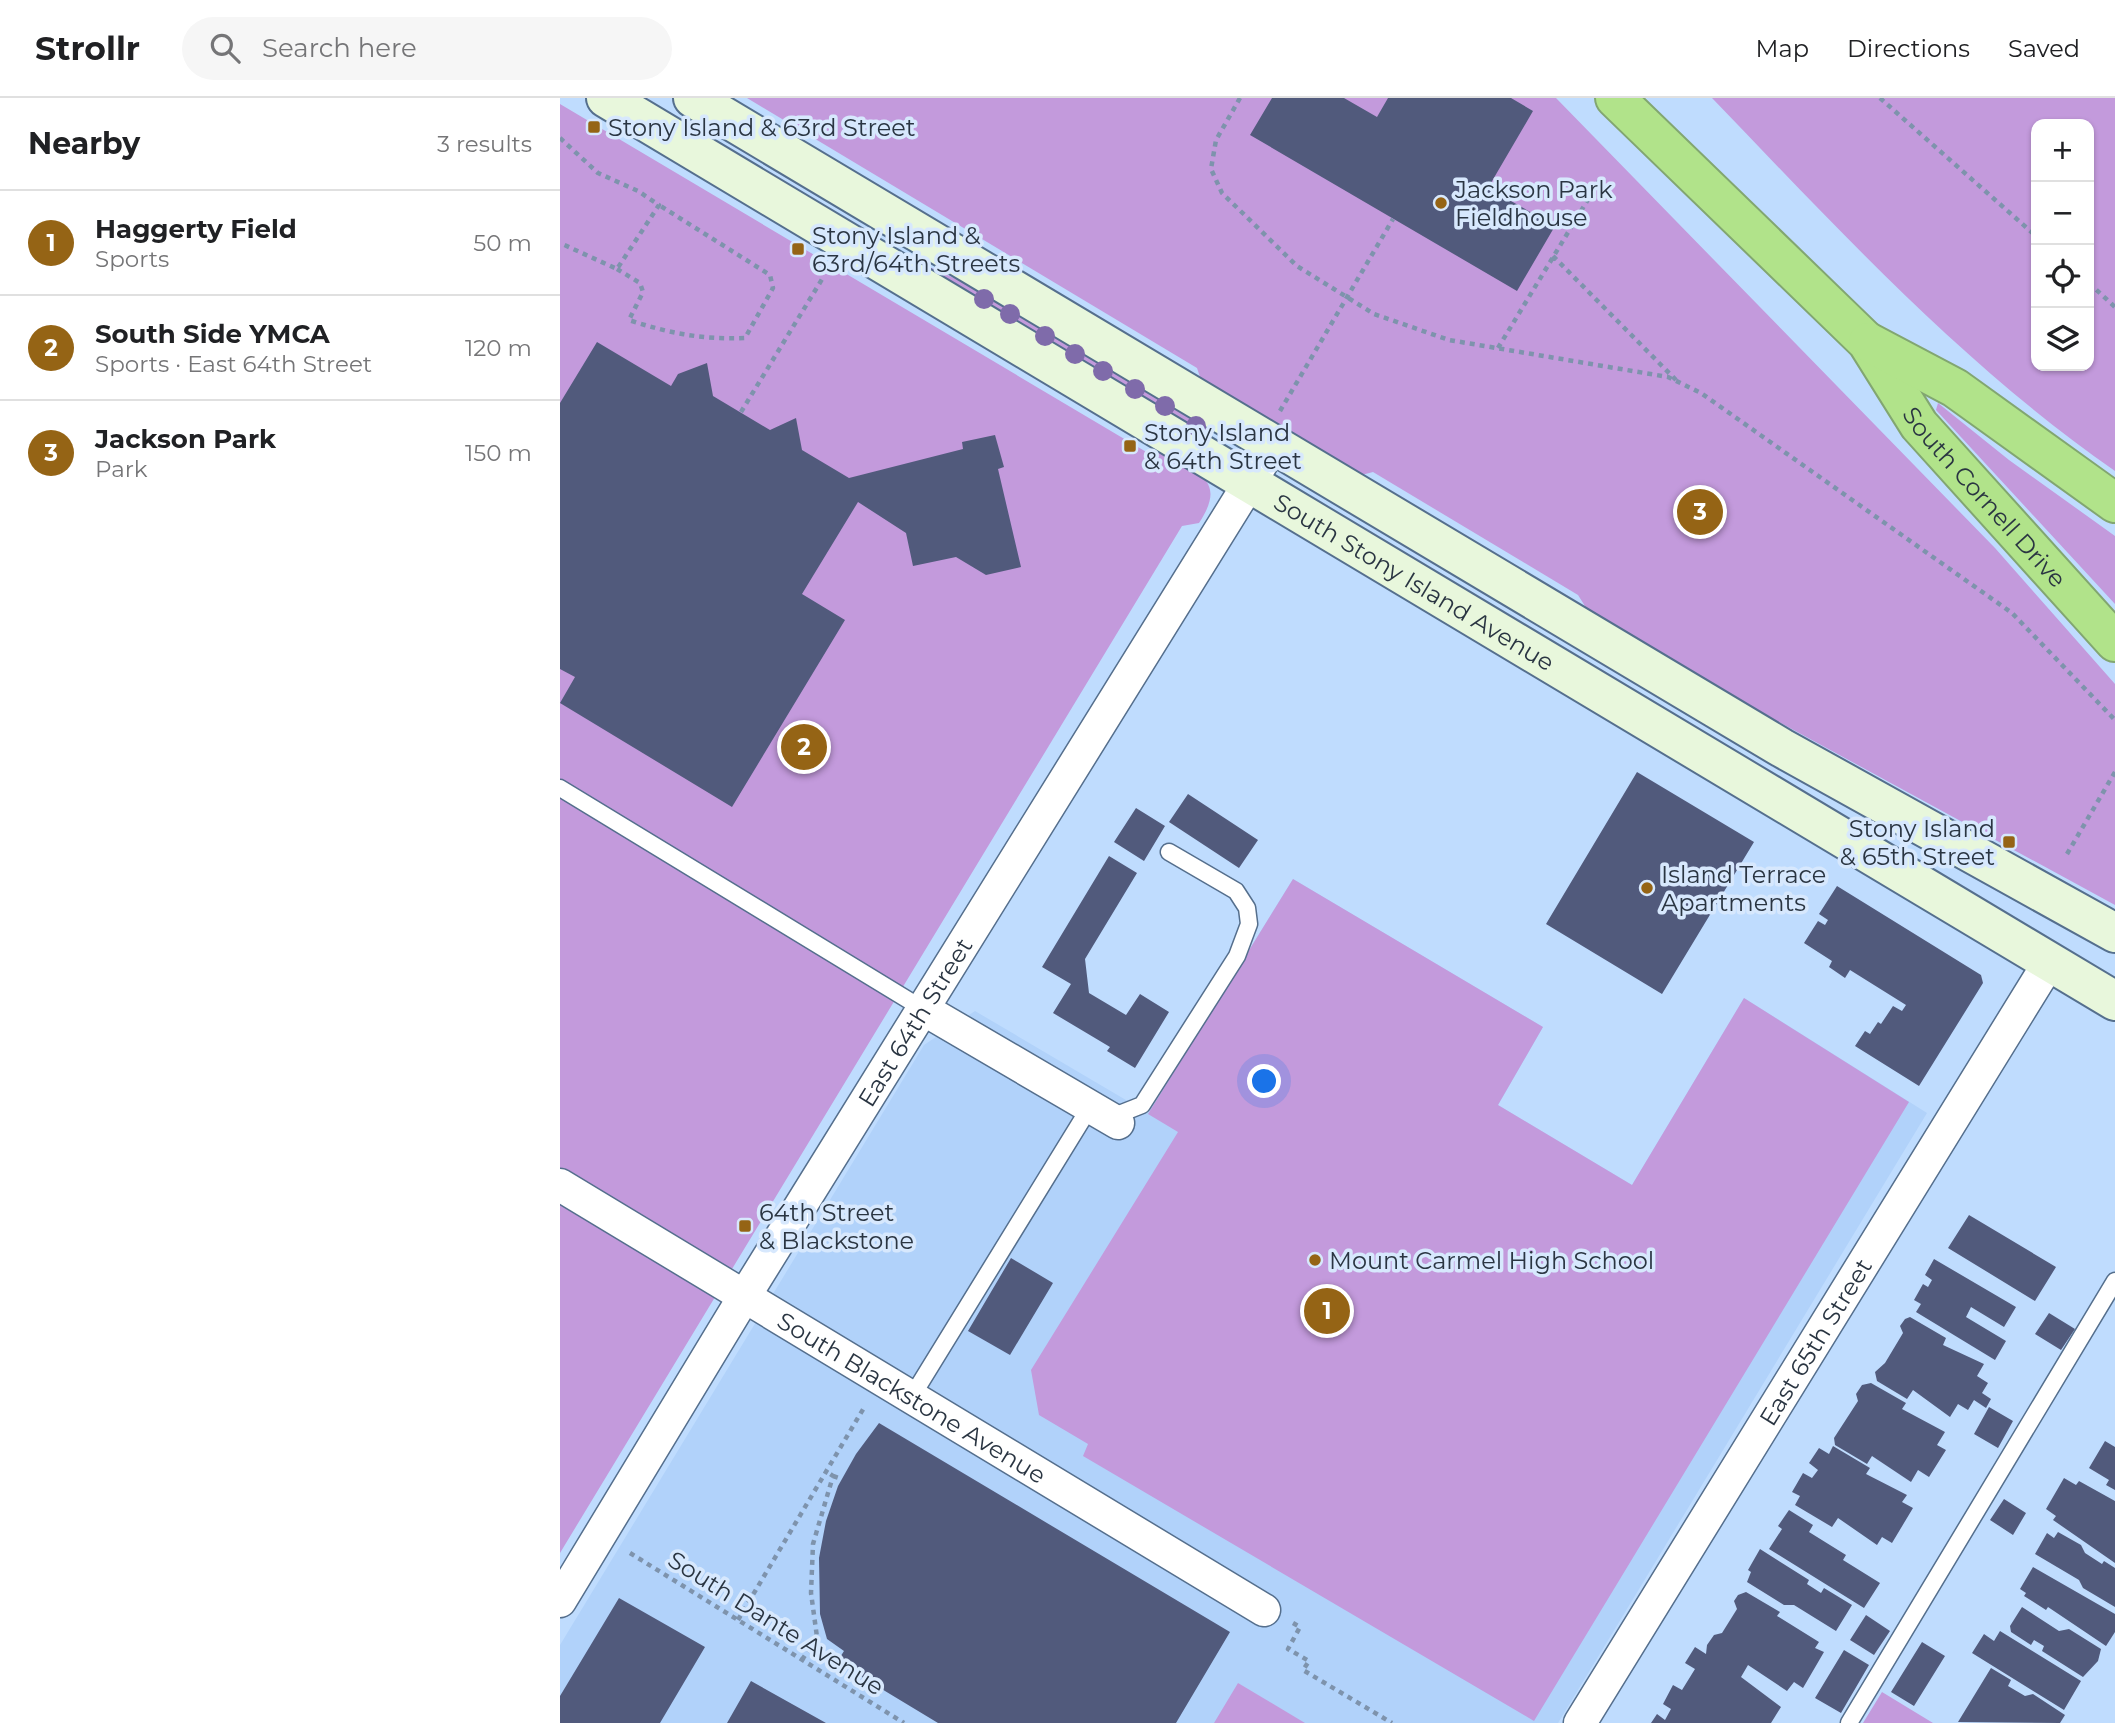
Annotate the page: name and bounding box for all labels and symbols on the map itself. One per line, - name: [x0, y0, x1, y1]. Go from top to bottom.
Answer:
- place label: Stony Island & 63rd Street: [608, 113, 916, 142]
- marker: Stony Island & 63rd Street: [586, 119, 602, 135]
- place label: Jackson Park Fieldhouse: [1454, 175, 1613, 232]
- marker: Jackson Park Fieldhouse: [1433, 195, 1449, 211]
- place label: Stony Island & 63rd/64th Streets: [812, 221, 1020, 278]
- marker: Stony Island & 63rd/64th Streets: [790, 241, 806, 257]
- street label: South Cornell Drive: [1897, 401, 2073, 593]
- place label: Stony Island & 64th Street: [1144, 418, 1302, 475]
- marker: Stony Island & 64th Street: [1122, 438, 1138, 454]
- pin: 3: [1677, 486, 1723, 538]
- street label: South Stony Island Avenue: [1269, 487, 1560, 677]
- pin: 2: [781, 721, 827, 773]
- place label: Stony Island & 65th Street: [1840, 814, 1995, 871]
- marker: Stony Island & 65th Street: [2001, 834, 2017, 850]
- place label: Island Terrace Apartments: [1661, 860, 1826, 917]
- marker: Island Terrace Apartments: [1639, 880, 1655, 896]
- street label: East 64th Street: [851, 932, 978, 1112]
- your location: [1247, 1064, 1281, 1098]
- place label: 64th Street & Blackstone: [759, 1198, 914, 1255]
- marker: 64th Street & Blackstone: [737, 1218, 753, 1234]
- place label: Mount Carmel High School: [1329, 1246, 1654, 1275]
- marker: Mount Carmel High School: [1307, 1252, 1323, 1268]
- street label: East 65th Street: [1753, 1253, 1878, 1431]
- pin: 1: [1304, 1285, 1350, 1337]
- street label: South Blackstone Avenue: [773, 1305, 1051, 1489]
- street label: South Dante Avenue: [663, 1545, 889, 1701]

